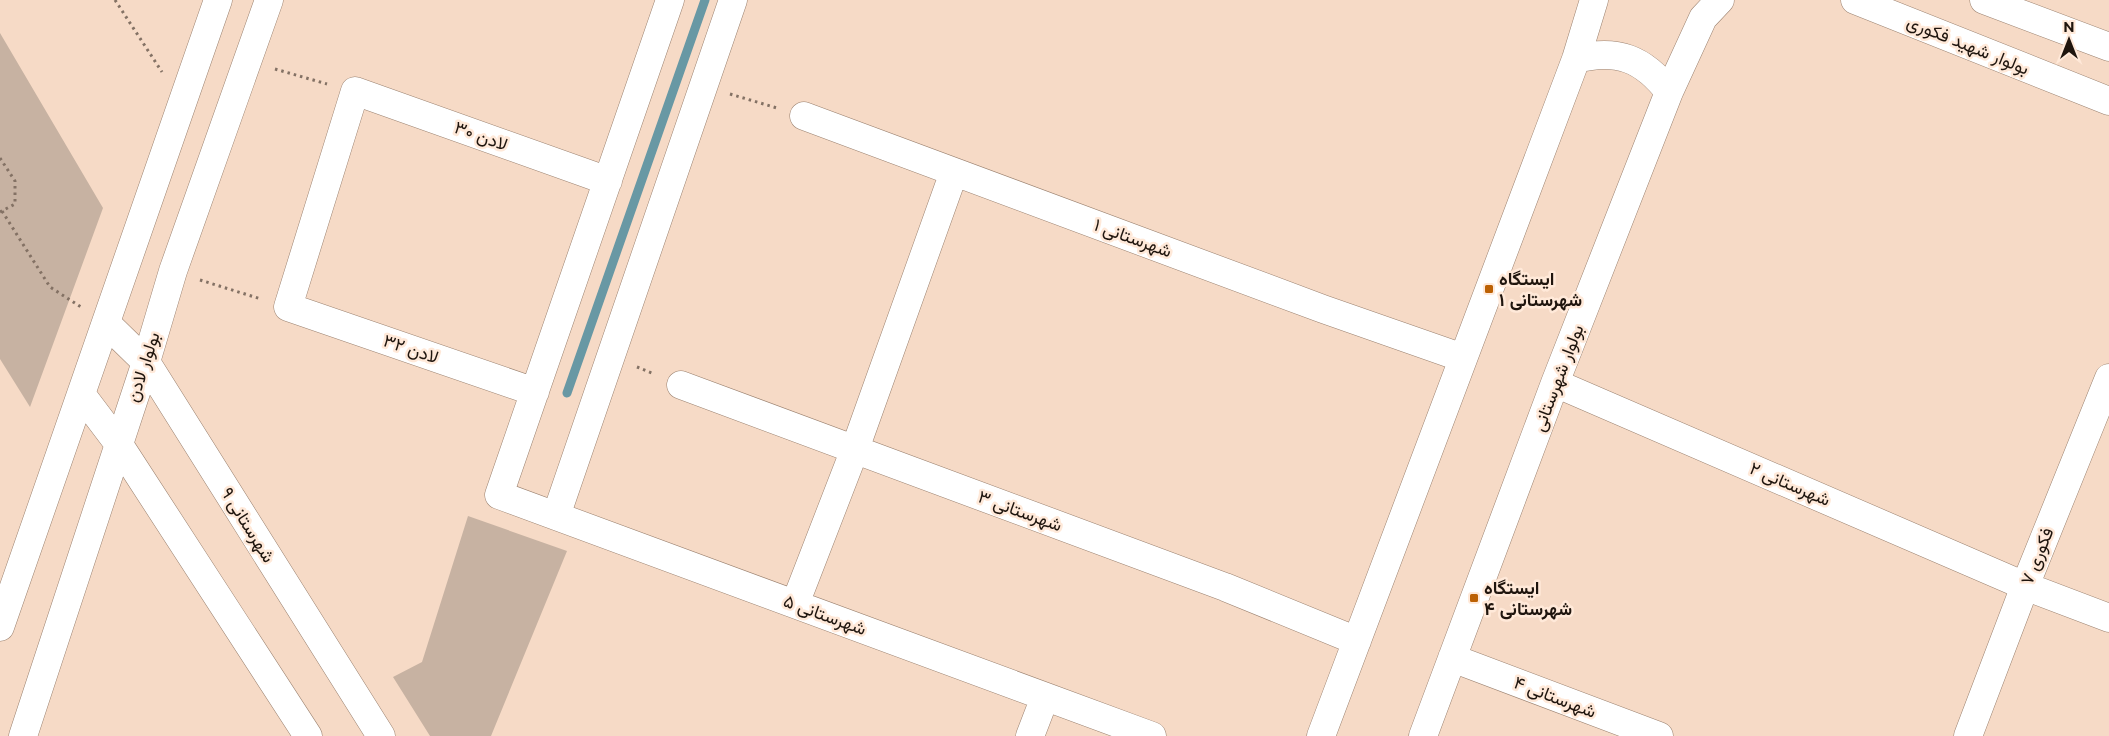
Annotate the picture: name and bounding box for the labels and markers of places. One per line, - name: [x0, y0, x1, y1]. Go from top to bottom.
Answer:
- place label: ایستگاه شهرستانی ۱: [1499, 268, 1582, 311]
- marker: ایستگاه شهرستانی ۱: [1483, 283, 1495, 295]
- place label: ایستگاه شهرستانی ۴: [1484, 577, 1572, 620]
- marker: ایستگاه شهرستانی ۴: [1468, 592, 1480, 604]

